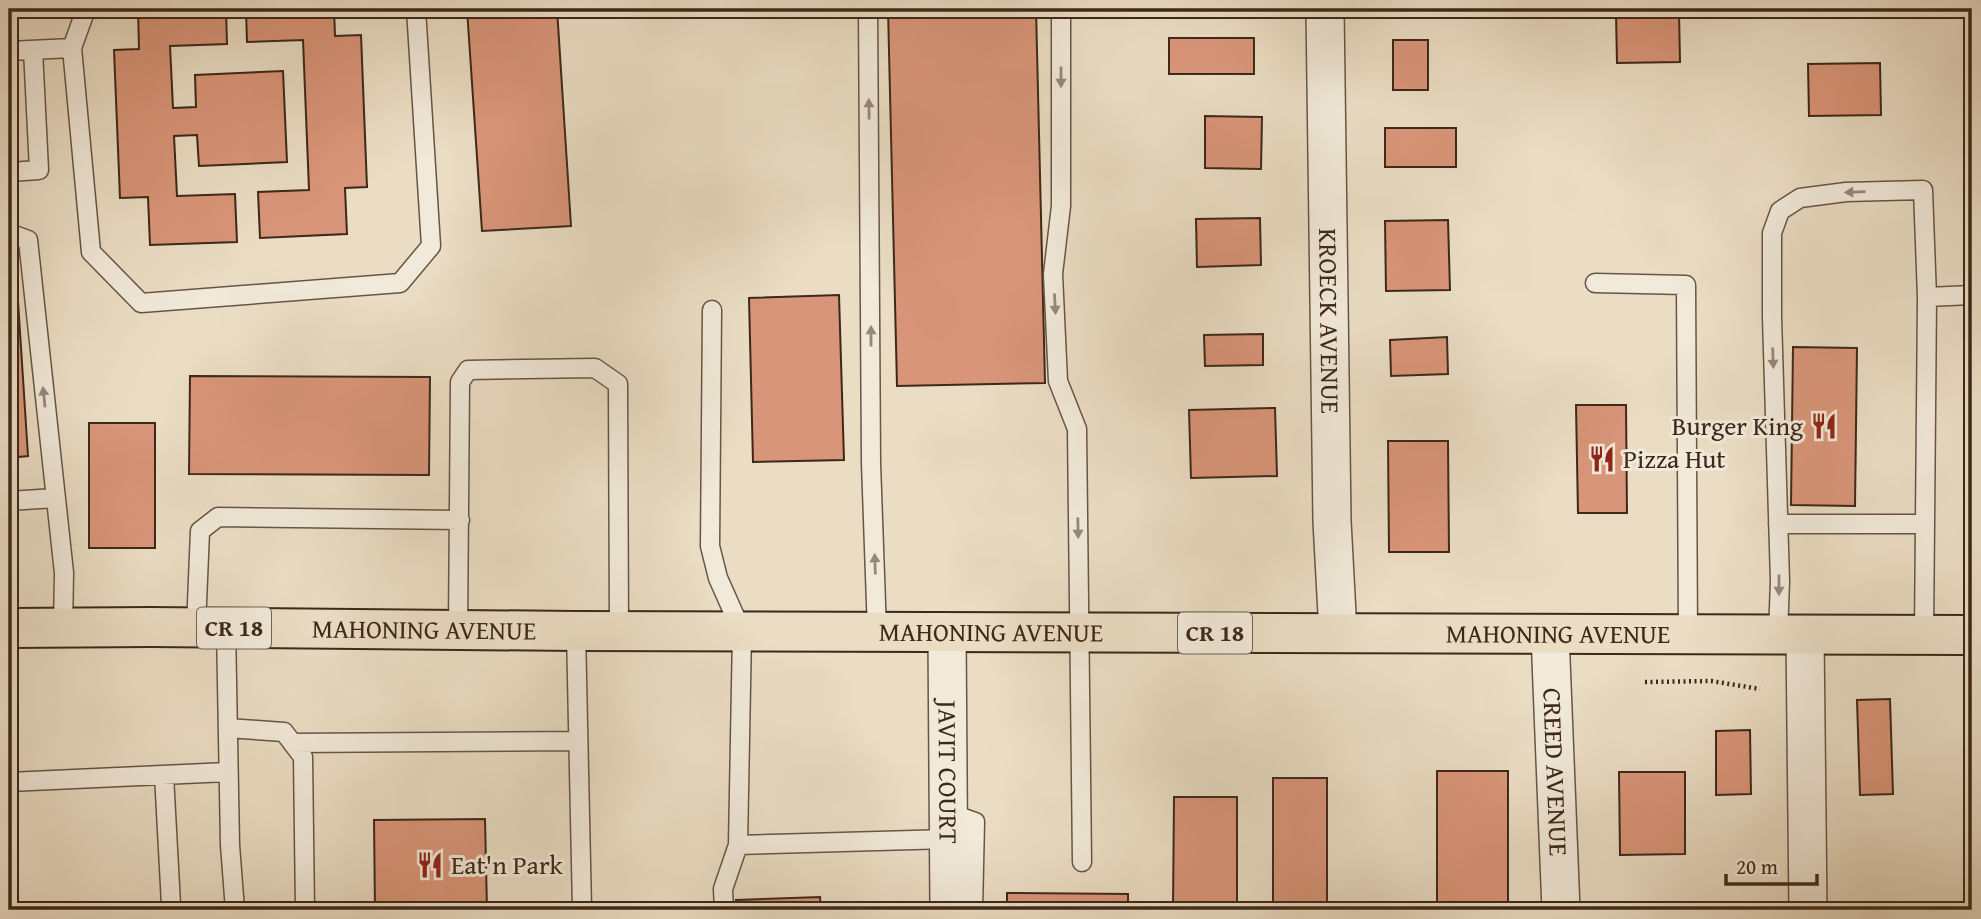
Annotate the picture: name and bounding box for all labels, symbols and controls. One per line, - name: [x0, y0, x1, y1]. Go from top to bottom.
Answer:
- one-way arrow: [1055, 66, 1067, 88]
- one-way arrow: [863, 98, 875, 120]
- one-way arrow: [1844, 186, 1866, 197]
- street label: KROECK AVENUE: [1309, 228, 1351, 414]
- one-way arrow: [1049, 293, 1060, 315]
- one-way arrow: [865, 325, 877, 347]
- one-way arrow: [1767, 347, 1778, 369]
- one-way arrow: [38, 385, 49, 407]
- place label: Burger King: [1672, 406, 1803, 445]
- restaurant icon: Burger King: [1809, 411, 1839, 441]
- place label: Pizza Hut: [1623, 439, 1726, 478]
- restaurant icon: Pizza Hut: [1587, 444, 1617, 474]
- one-way arrow: [1072, 517, 1084, 539]
- one-way arrow: [869, 553, 880, 575]
- one-way arrow: [1773, 575, 1785, 597]
- road number: CR 18: [197, 608, 271, 648]
- street label: MAHONING AVENUE: [312, 609, 536, 650]
- street label: MAHONING AVENUE: [879, 612, 1103, 652]
- road number: CR 18: [1178, 612, 1252, 654]
- street label: MAHONING AVENUE: [1446, 613, 1670, 653]
- street label: CREED AVENUE: [1533, 687, 1579, 857]
- street label: JAVIT COURT: [928, 697, 969, 844]
- scale bar: [1726, 842, 1816, 886]
- place label: Eat'n Park: [451, 845, 564, 884]
- restaurant icon: Eat'n Park: [415, 850, 445, 880]
- text: 20 m: [1736, 851, 1778, 882]

